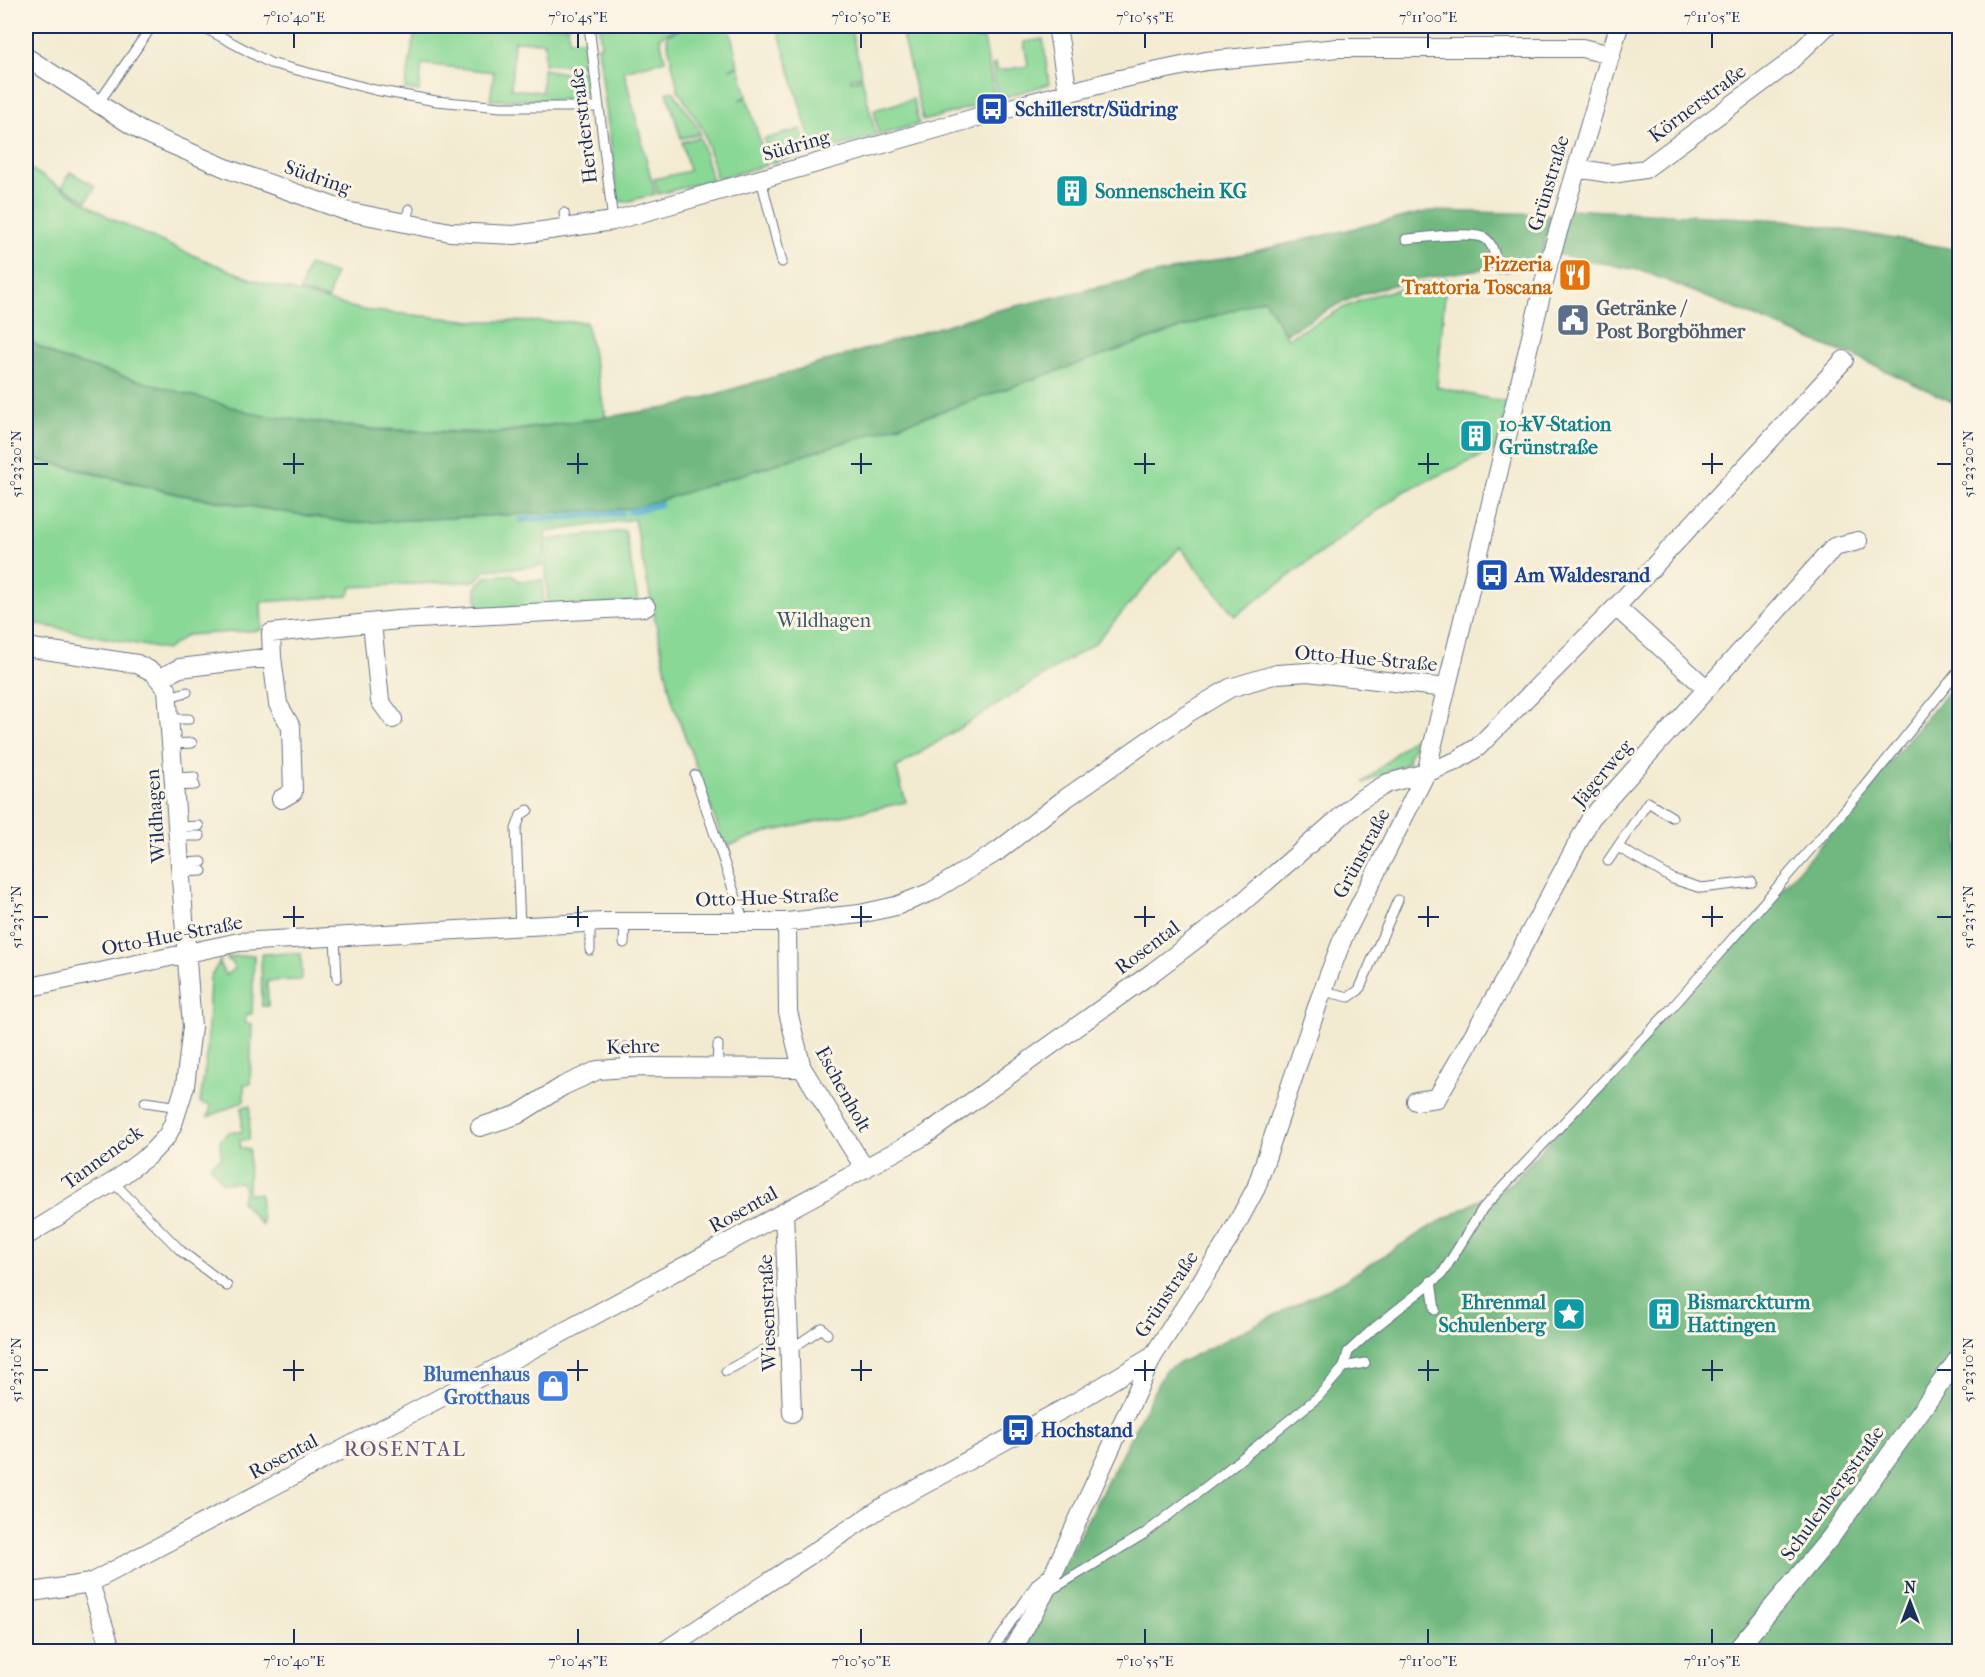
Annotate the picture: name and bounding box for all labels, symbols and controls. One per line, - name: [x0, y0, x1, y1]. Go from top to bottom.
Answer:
- text: 7°10'40"E: [263, 8, 325, 26]
- text: 7°10'45"E: [548, 8, 608, 26]
- text: 7°10'50"E: [831, 8, 891, 26]
- text: 7°10'55"E: [1116, 8, 1174, 26]
- text: 7°11'00"E: [1399, 8, 1457, 26]
- text: 7°11'05"E: [1684, 8, 1740, 26]
- street label: Körnerstraße: [1644, 59, 1751, 147]
- street label: Herderstraße: [565, 67, 602, 185]
- bus stop icon: Schillerstr/Südring: [974, 91, 1010, 127]
- place label: Schillerstr/Südring: [1015, 98, 1179, 121]
- street label: Südring: [760, 125, 833, 166]
- street label: Grünstraße: [1523, 132, 1574, 234]
- street label: Südring: [281, 155, 355, 200]
- building icon: Sonnenschein KG: [1054, 173, 1090, 209]
- place label: Sonnenschein KG: [1095, 180, 1247, 203]
- place label: Pizzeria Trattoria Toscana: [1401, 253, 1553, 299]
- restaurant icon: Pizzeria Trattoria Toscana: [1557, 257, 1593, 293]
- place label: Getränke / Post Borgböhmer: [1596, 297, 1746, 343]
- public building icon: Getränke / Post Borgböhmer: [1555, 302, 1591, 338]
- place label: 10-kV-Station Grünstraße: [1499, 413, 1612, 459]
- building icon: 10-kV-Station Grünstraße: [1458, 418, 1494, 454]
- text: 51°23'20"N: [7, 430, 25, 498]
- text: 51°23'20"N: [1959, 430, 1977, 498]
- bus stop icon: Am Waldesrand: [1474, 557, 1510, 593]
- place label: Am Waldesrand: [1513, 564, 1651, 587]
- park label: Wildhagen: [776, 609, 872, 632]
- street label: Otto-Hue-Straße: [1293, 641, 1439, 676]
- street label: Jägerweg: [1566, 735, 1637, 813]
- street label: Wildhagen: [141, 768, 170, 865]
- street label: Grünstraße: [1328, 804, 1395, 902]
- street label: Otto-Hue-Straße: [695, 883, 839, 911]
- text: 51°23'15"N: [7, 885, 25, 949]
- text: 51°23'15"N: [1959, 885, 1977, 949]
- street label: Otto-Hue-Straße: [99, 910, 245, 960]
- street label: Rosental: [1110, 915, 1185, 979]
- street label: Kehre: [606, 1034, 660, 1059]
- street label: Eschenholt: [811, 1042, 877, 1136]
- street label: Tanneneck: [57, 1120, 148, 1194]
- street label: Rosental: [705, 1181, 782, 1238]
- street label: Grünstraße: [1130, 1246, 1203, 1342]
- street label: Wiesenstraße: [754, 1254, 781, 1373]
- place label: Ehrenmal Schulenberg: [1438, 1291, 1547, 1337]
- place label: Bismarckturm Hattingen: [1687, 1291, 1811, 1337]
- place icon: Ehrenmal Schulenberg: [1551, 1296, 1587, 1332]
- building icon: Bismarckturm Hattingen: [1646, 1296, 1682, 1332]
- text: 51°23'10"N: [7, 1337, 25, 1403]
- text: 51°23'10"N: [1959, 1337, 1977, 1403]
- place label: Blumenhaus Grotthaus: [423, 1363, 531, 1409]
- shop icon: Blumenhaus Grotthaus: [535, 1368, 571, 1404]
- bus stop icon: Hochstand: [1000, 1412, 1036, 1448]
- place label: Hochstand: [1041, 1419, 1134, 1442]
- street label: Schulenbergstraße: [1776, 1421, 1889, 1565]
- street label: Rosental: [245, 1428, 322, 1484]
- district label: ROSENTAL: [344, 1437, 466, 1461]
- north arrow: [1880, 1572, 1940, 1632]
- text: N: [1904, 1578, 1917, 1597]
- text: 7°10'40"E: [263, 1652, 325, 1670]
- text: 7°10'45"E: [548, 1652, 608, 1670]
- text: 7°10'50"E: [831, 1652, 891, 1670]
- text: 7°10'55"E: [1116, 1652, 1174, 1670]
- text: 7°11'00"E: [1399, 1652, 1457, 1670]
- text: 7°11'05"E: [1684, 1652, 1740, 1670]

